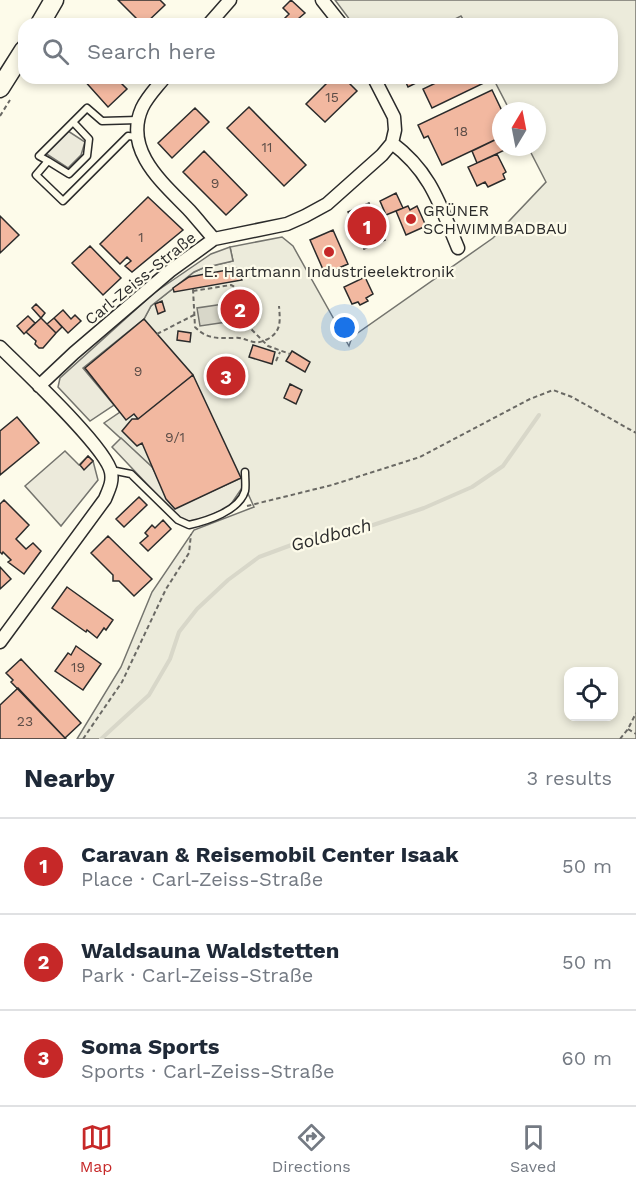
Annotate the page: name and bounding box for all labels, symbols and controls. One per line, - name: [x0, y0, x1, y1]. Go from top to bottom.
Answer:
- search box: [18, 18, 618, 84]
- icon: search: [39, 35, 72, 68]
- text: Search here: [87, 39, 216, 64]
- house number: 15: [325, 89, 339, 105]
- north arrow: [492, 102, 546, 156]
- house number: 18: [454, 123, 468, 139]
- house number: 11: [262, 139, 272, 155]
- house number: 9: [211, 175, 219, 191]
- place label: GRÜNER SCHWIMMBADBAU: [423, 201, 568, 238]
- pin: 1: [348, 204, 386, 248]
- marker: GRÜNER SCHWIMMBADBAU: [404, 212, 418, 226]
- street label: Carl-Zeiss-Straße: [81, 228, 200, 329]
- house number: 1: [138, 229, 144, 245]
- marker: E. Hartmann Industrieelektronik: [322, 245, 336, 259]
- place label: E. Hartmann Industrieelektronik: [204, 262, 454, 281]
- pin: 2: [220, 286, 260, 332]
- your location: [330, 313, 359, 342]
- pin: 3: [206, 354, 246, 398]
- house number: 9: [134, 363, 142, 379]
- house number: 9/1: [165, 429, 185, 445]
- water label: Goldbach: [288, 514, 373, 555]
- house number: 19: [71, 659, 85, 675]
- map controls: [564, 667, 618, 721]
- button: locate: [564, 667, 618, 721]
- house number: 23: [17, 713, 33, 729]
- text: Nearby: [24, 763, 115, 793]
- text: 3 results: [527, 766, 612, 790]
- text: Caravan & Reisemobil Center Isaak: [81, 842, 459, 867]
- text: 1: [39, 854, 48, 878]
- text: 50 m: [562, 854, 612, 878]
- text: Place · Carl-Zeiss-Straße: [81, 867, 323, 891]
- text: Waldsauna Waldstetten: [81, 938, 339, 963]
- text: 2: [38, 950, 49, 974]
- text: 50 m: [562, 950, 612, 974]
- text: Park · Carl-Zeiss-Straße: [81, 963, 313, 987]
- text: Soma Sports: [81, 1034, 220, 1059]
- text: 3: [38, 1046, 49, 1070]
- text: 60 m: [562, 1046, 612, 1070]
- text: Sports · Carl-Zeiss-Straße: [81, 1059, 335, 1083]
- tab: Map: [80, 1121, 113, 1176]
- tab: Directions: [272, 1121, 351, 1176]
- tab: Saved: [510, 1121, 556, 1176]

